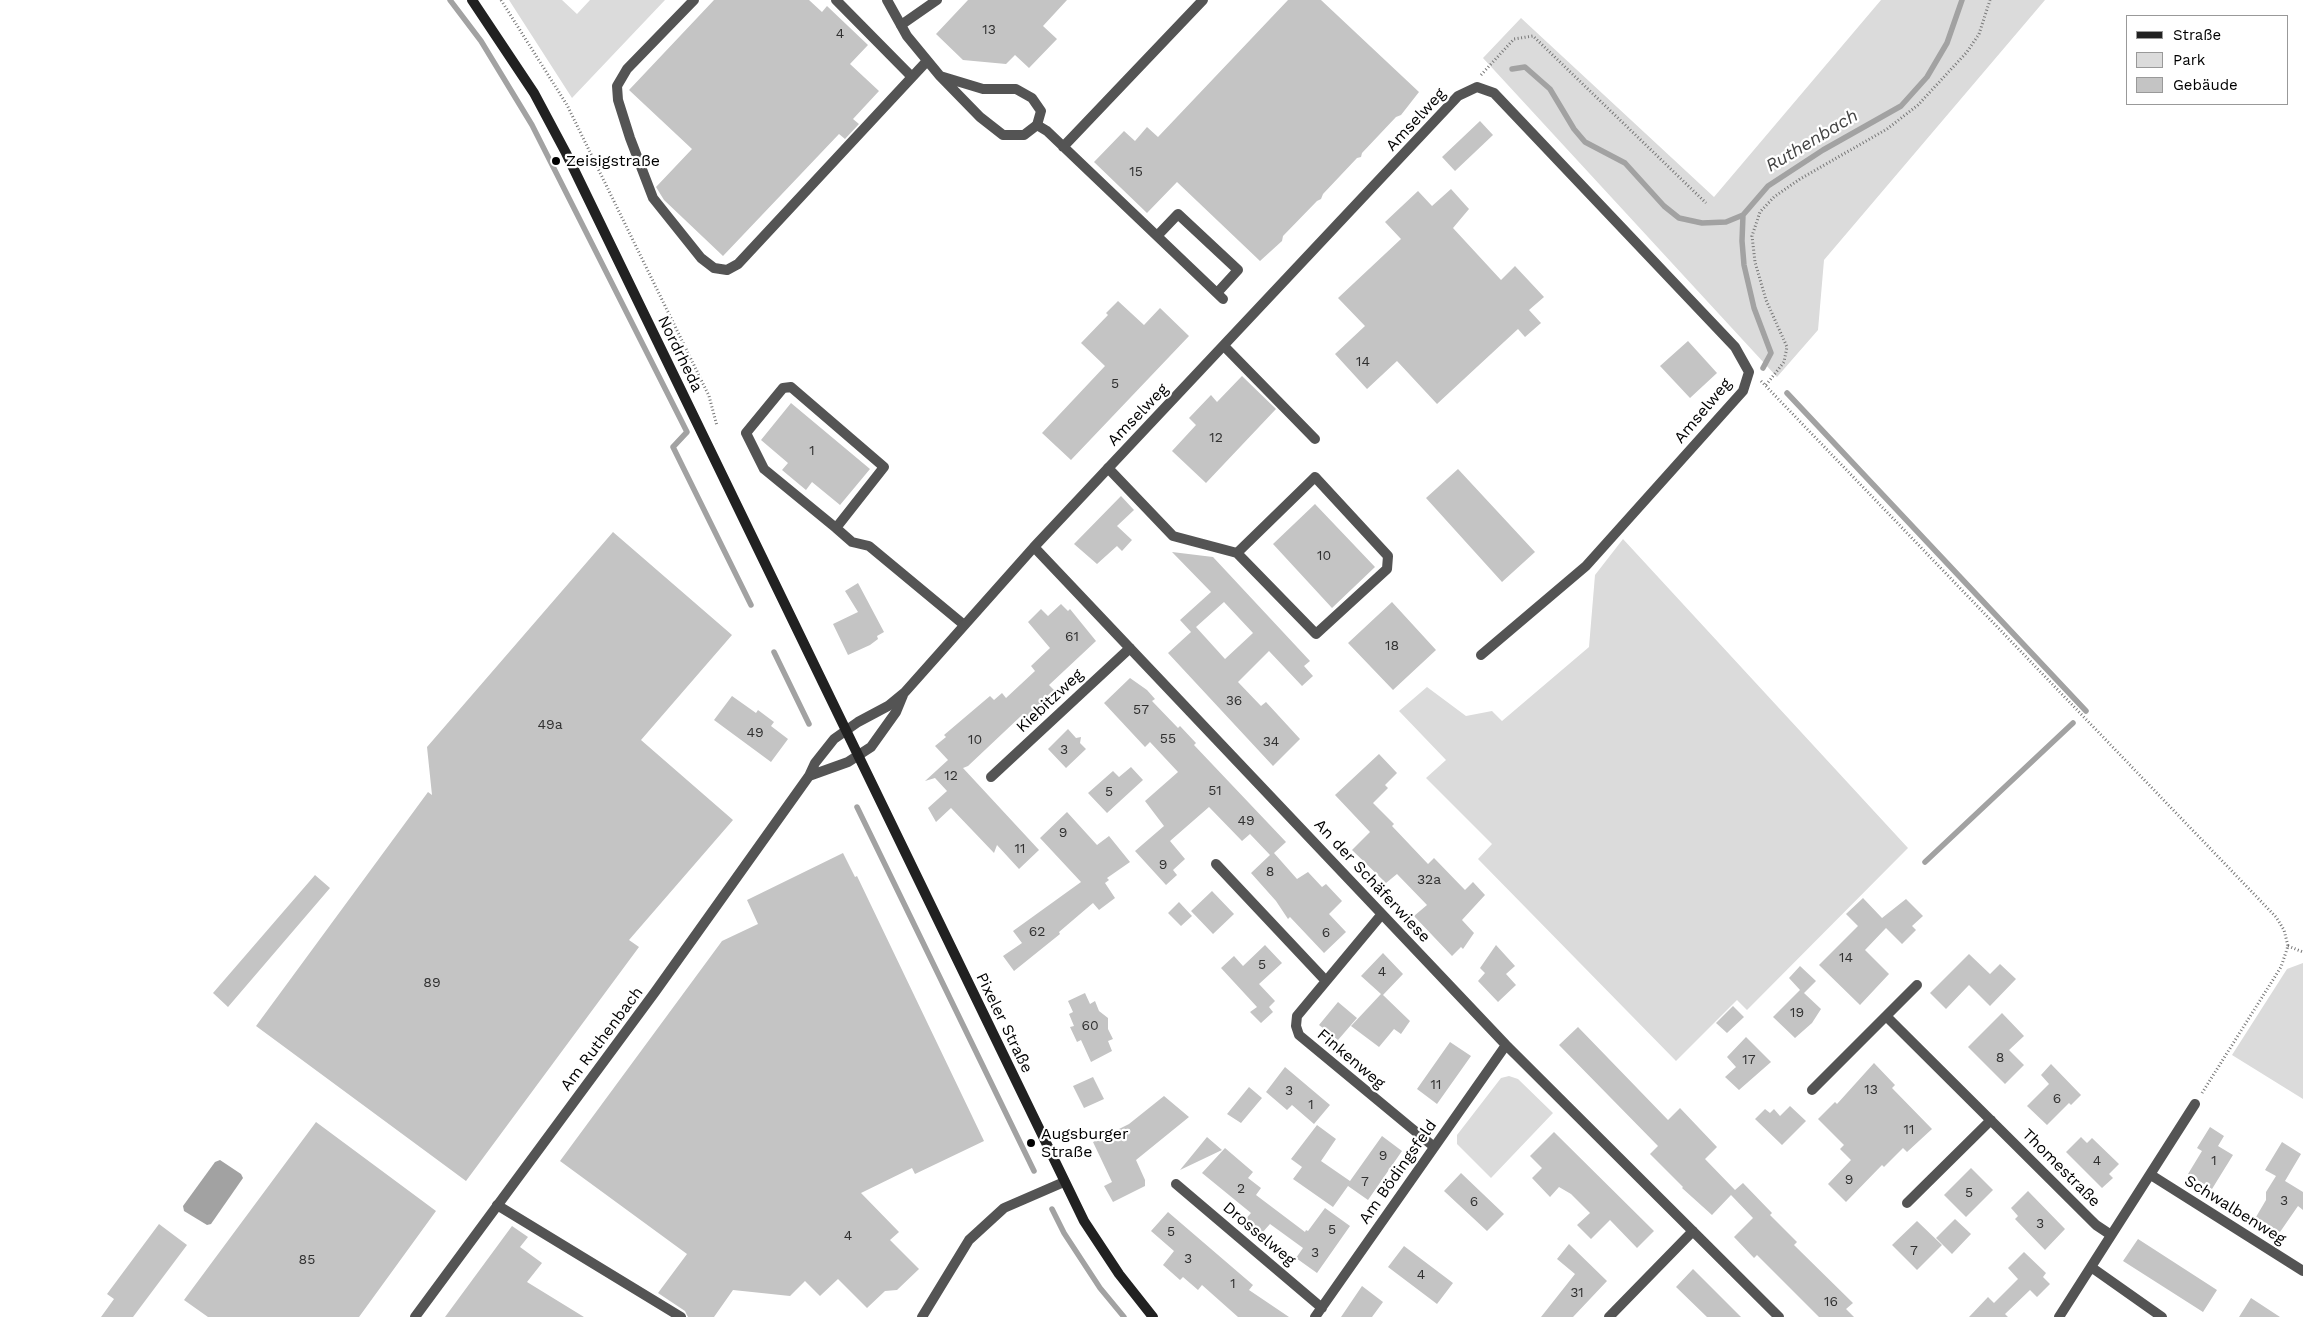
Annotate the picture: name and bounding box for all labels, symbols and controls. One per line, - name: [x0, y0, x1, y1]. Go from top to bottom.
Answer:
- legend: [2126, 15, 2288, 105]
- house number: 13: [982, 22, 996, 38]
- house number: 4: [836, 26, 844, 42]
- text: Straße: [2173, 26, 2221, 44]
- text: Park: [2173, 51, 2205, 69]
- text: Gebäude: [2173, 76, 2238, 94]
- street label: Amselweg: [1382, 85, 1450, 155]
- water label: Ruthenbach: [1762, 105, 1862, 177]
- place label: Zeisigstraße: [566, 151, 660, 171]
- marker: Zeisigstraße: [550, 155, 562, 167]
- house number: 15: [1129, 164, 1143, 180]
- street label: Nordrheda: [653, 313, 707, 395]
- house number: 14: [1356, 354, 1370, 370]
- street label: Amselweg: [1670, 375, 1736, 447]
- house number: 5: [1111, 376, 1119, 392]
- street label: Amselweg: [1104, 380, 1172, 450]
- house number: 12: [1209, 430, 1223, 446]
- house number: 1: [809, 443, 815, 459]
- house number: 10: [1317, 548, 1331, 564]
- house number: 61: [1065, 629, 1079, 645]
- house number: 18: [1385, 638, 1399, 654]
- street label: Kiebitzweg: [1013, 665, 1087, 737]
- house number: 36: [1226, 693, 1242, 709]
- house number: 57: [1133, 702, 1149, 718]
- house number: 49a: [537, 717, 563, 733]
- house number: 49: [746, 725, 764, 741]
- house number: 55: [1160, 731, 1176, 747]
- house number: 10: [968, 732, 982, 748]
- house number: 34: [1263, 734, 1279, 750]
- house number: 3: [1060, 742, 1068, 758]
- house number: 12: [944, 768, 958, 784]
- house number: 51: [1208, 783, 1222, 799]
- house number: 5: [1105, 784, 1113, 800]
- house number: 49: [1237, 813, 1255, 829]
- street label: An der Schäferwiese: [1310, 815, 1434, 947]
- house number: 9: [1059, 825, 1067, 841]
- house number: 11: [1015, 841, 1025, 857]
- house number: 9: [1159, 857, 1167, 873]
- house number: 8: [1266, 864, 1274, 880]
- house number: 32a: [1417, 872, 1441, 888]
- house number: 62: [1029, 924, 1045, 940]
- house number: 6: [1322, 925, 1330, 941]
- house number: 14: [1839, 950, 1853, 966]
- house number: 5: [1258, 957, 1266, 973]
- house number: 4: [1378, 964, 1386, 980]
- street label: Pixeler Straße: [971, 970, 1037, 1076]
- house number: 89: [423, 975, 441, 991]
- street label: Am Ruthenbach: [557, 983, 647, 1095]
- house number: 19: [1790, 1005, 1804, 1021]
- house number: 60: [1081, 1018, 1099, 1034]
- street label: Finkenweg: [1313, 1025, 1389, 1093]
- house number: 8: [1996, 1050, 2004, 1066]
- house number: 17: [1742, 1052, 1756, 1068]
- house number: 11: [1431, 1077, 1441, 1093]
- house number: 13: [1864, 1082, 1878, 1098]
- house number: 3: [1285, 1083, 1293, 1099]
- house number: 6: [2053, 1091, 2061, 1107]
- house number: 1: [1308, 1097, 1314, 1113]
- street label: Am Bödingsfeld: [1355, 1116, 1441, 1228]
- house number: 11: [1904, 1122, 1914, 1138]
- place label: Augsburger Straße: [1041, 1124, 1129, 1162]
- street label: Thomestraße: [2018, 1125, 2104, 1211]
- marker: Augsburger Straße: [1025, 1137, 1037, 1149]
- house number: 9: [1379, 1148, 1387, 1164]
- house number: 4: [2093, 1153, 2101, 1169]
- house number: 1: [2211, 1153, 2217, 1169]
- street label: Schwalbenweg: [2181, 1171, 2289, 1249]
- house number: 9: [1845, 1172, 1853, 1188]
- house number: 7: [1361, 1174, 1369, 1190]
- house number: 2: [1237, 1181, 1245, 1197]
- house number: 5: [1965, 1185, 1973, 1201]
- house number: 3: [2280, 1193, 2288, 1209]
- house number: 6: [1470, 1194, 1478, 1210]
- street label: Drosselweg: [1219, 1198, 1299, 1270]
- house number: 3: [2036, 1216, 2044, 1232]
- house number: 5: [1328, 1222, 1336, 1238]
- house number: 5: [1167, 1224, 1175, 1240]
- house number: 4: [844, 1228, 852, 1244]
- house number: 7: [1910, 1243, 1918, 1259]
- house number: 3: [1311, 1245, 1319, 1261]
- house number: 3: [1184, 1251, 1192, 1267]
- house number: 85: [299, 1252, 315, 1268]
- house number: 4: [1417, 1267, 1425, 1283]
- house number: 1: [1230, 1276, 1236, 1292]
- house number: 31: [1570, 1285, 1584, 1301]
- house number: 16: [1824, 1294, 1838, 1310]

